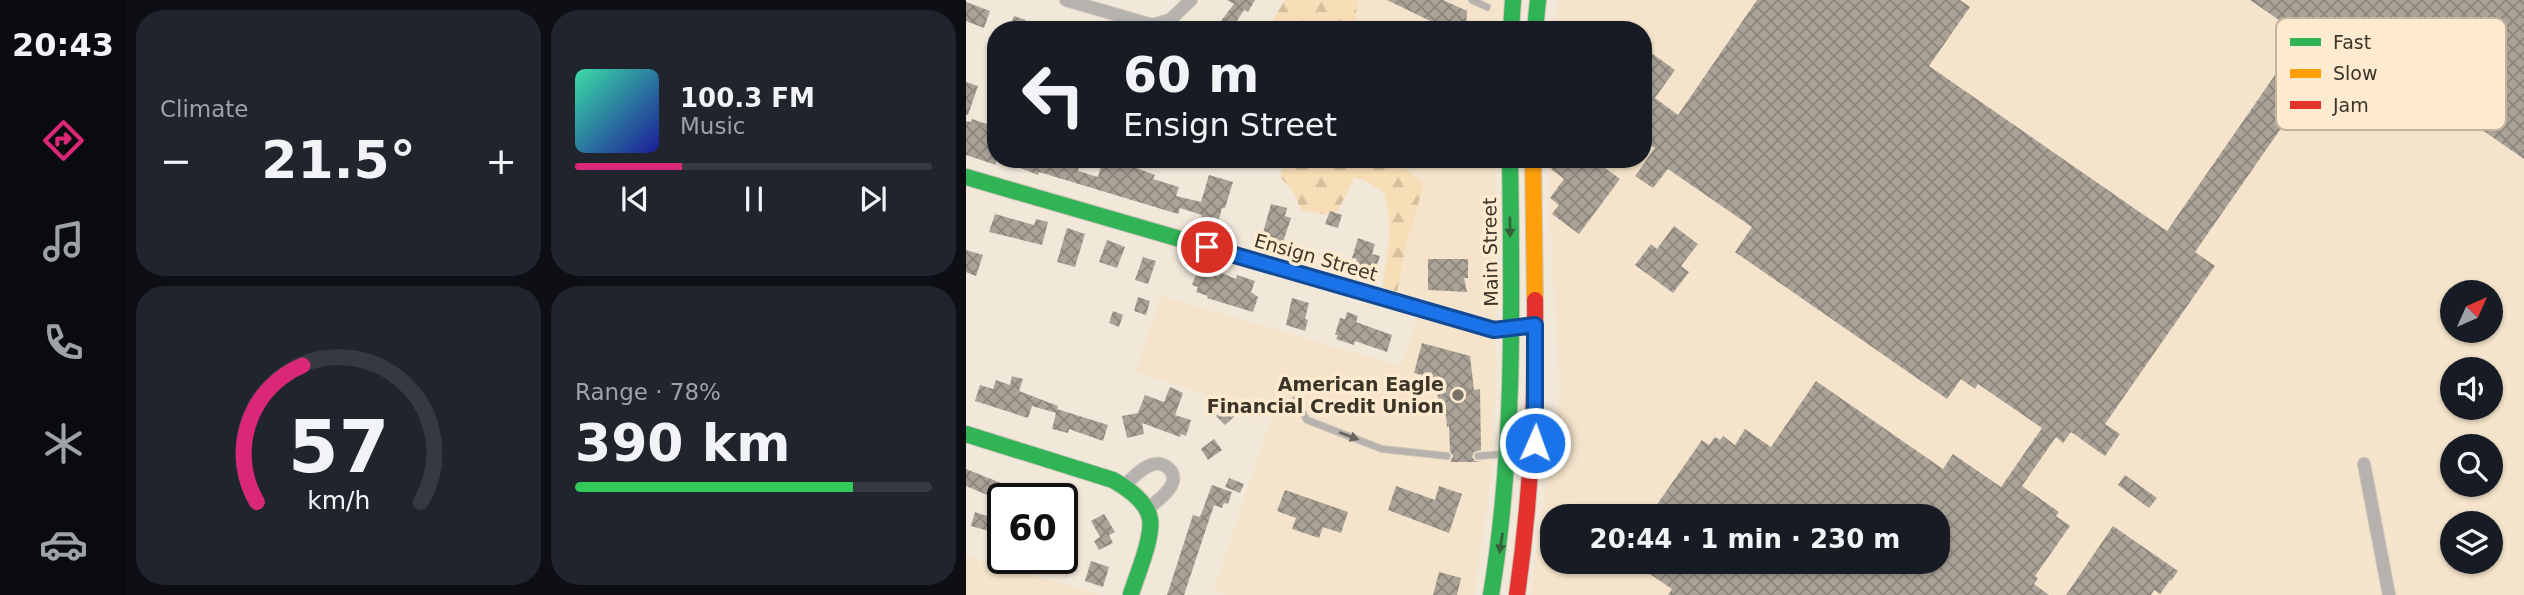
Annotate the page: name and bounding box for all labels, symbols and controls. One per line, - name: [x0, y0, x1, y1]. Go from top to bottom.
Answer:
- legend: [2276, 18, 2506, 130]
- text: 20:43: [12, 26, 114, 64]
- text: Fast: [2333, 31, 2371, 53]
- text: 60 m: [1123, 47, 1259, 104]
- icon: left: [1008, 49, 1099, 140]
- text: Slow: [2333, 62, 2378, 84]
- text: 100.3 FM: [680, 83, 815, 113]
- text: Jam: [2332, 94, 2369, 116]
- text: Climate: [160, 96, 249, 122]
- text: Ensign Street: [1123, 106, 1337, 144]
- text: Music: [680, 113, 745, 139]
- icon: directions: [39, 116, 88, 165]
- text: 21.5°: [261, 130, 416, 190]
- text: −: [160, 139, 192, 183]
- text: +: [485, 139, 517, 183]
- icon: previous: [616, 180, 654, 218]
- icon: pause: [735, 180, 773, 218]
- icon: next: [854, 180, 892, 218]
- street label: Main Street: [1478, 197, 1502, 307]
- icon: music: [39, 217, 88, 266]
- pin: [1177, 217, 1237, 277]
- one-way arrow: [1505, 217, 1516, 239]
- icon: arrive: [1188, 228, 1226, 266]
- street label: Ensign Street: [1252, 229, 1380, 285]
- north arrow: [2440, 280, 2502, 343]
- map controls: [2440, 280, 2503, 574]
- icon: phone: [39, 318, 88, 367]
- button: sound: [2440, 357, 2503, 420]
- place label: American Eagle Financial Credit Union: [1207, 373, 1444, 417]
- text: Range · 78%: [575, 379, 721, 405]
- marker: American Eagle Financial Credit Union: [1450, 387, 1466, 403]
- text: 57: [288, 404, 389, 489]
- position arrow: [1498, 406, 1572, 480]
- text: 390 km: [575, 413, 790, 473]
- icon: climate: [39, 419, 88, 468]
- one-way arrow: [1339, 431, 1360, 442]
- button: search: [2440, 434, 2503, 497]
- speed limit sign: 60: [987, 483, 1078, 574]
- text: km/h: [307, 485, 370, 514]
- button: layers: [2440, 511, 2503, 574]
- icon: car: [39, 520, 88, 569]
- text: 20:44 · 1 min · 230 m: [1590, 524, 1900, 554]
- one-way arrow: [1495, 533, 1506, 555]

